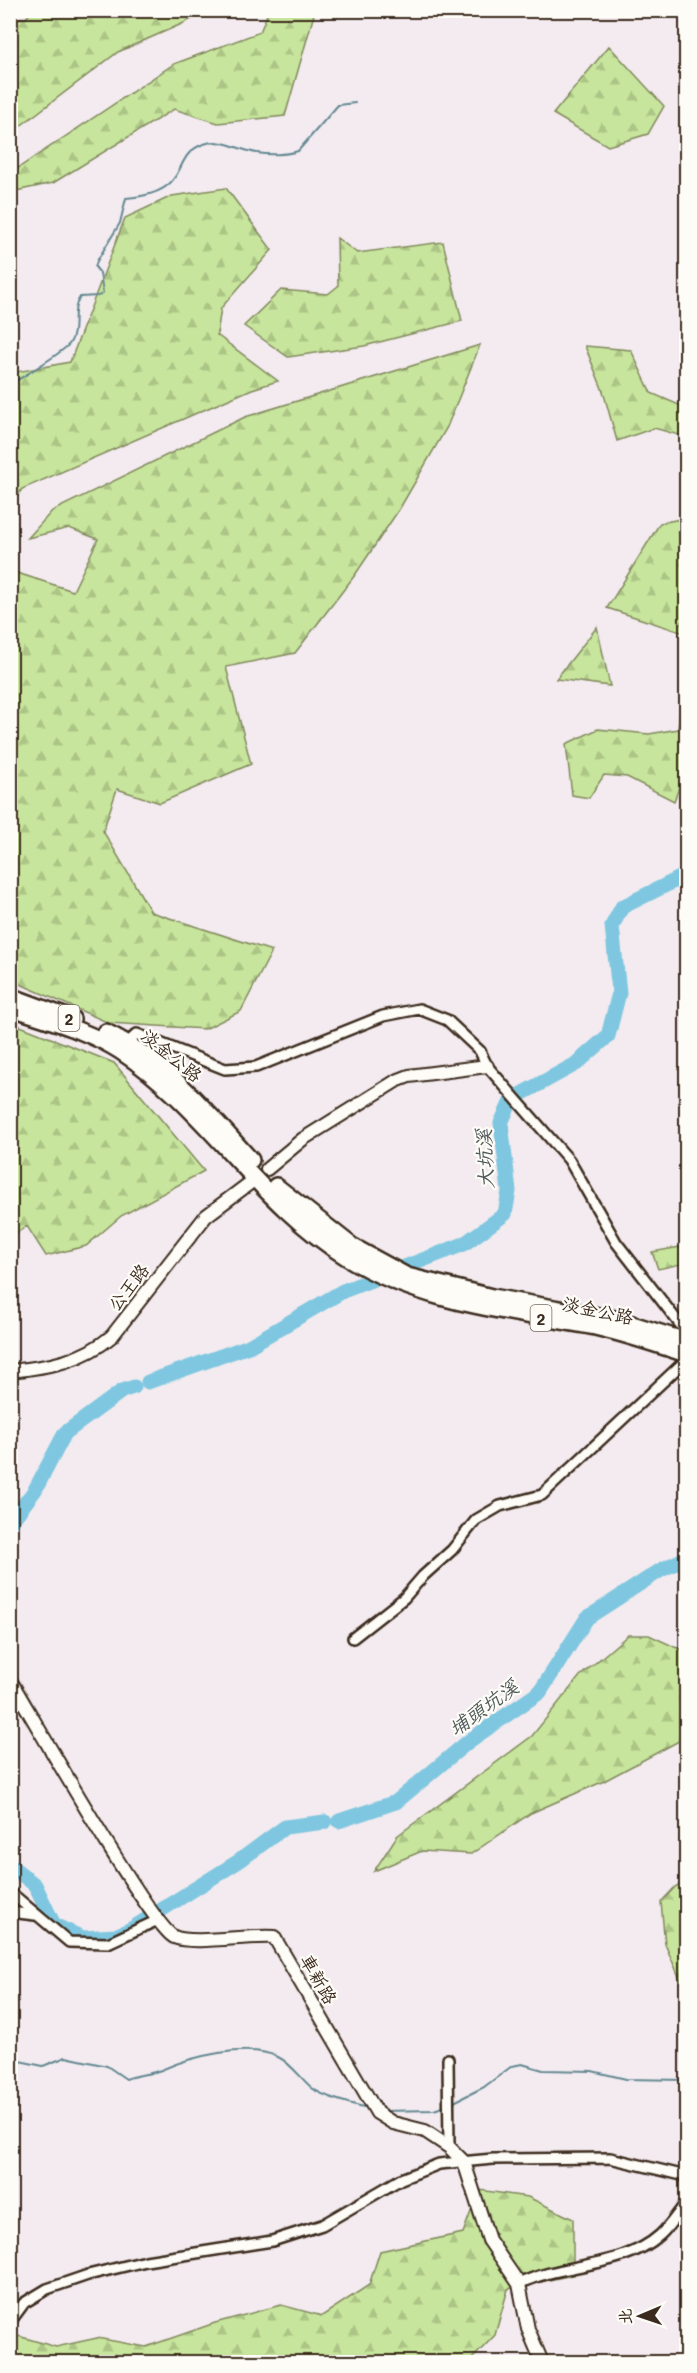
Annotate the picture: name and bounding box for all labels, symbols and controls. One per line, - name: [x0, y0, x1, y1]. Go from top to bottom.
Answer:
- road number: 2: [58, 1005, 80, 1031]
- street label: 淡金公路: [136, 1023, 208, 1087]
- water label: 大坑溪: [469, 1127, 499, 1190]
- street label: 公王路: [102, 1258, 154, 1316]
- street label: 淡金公路: [560, 1291, 636, 1329]
- road number: 2: [530, 1305, 552, 1331]
- water label: 埔頭坑溪: [443, 1672, 524, 1741]
- street label: 車新路: [295, 1950, 343, 2008]
- north arrow: [610, 2286, 670, 2346]
- text: 北: [614, 2308, 635, 2325]

